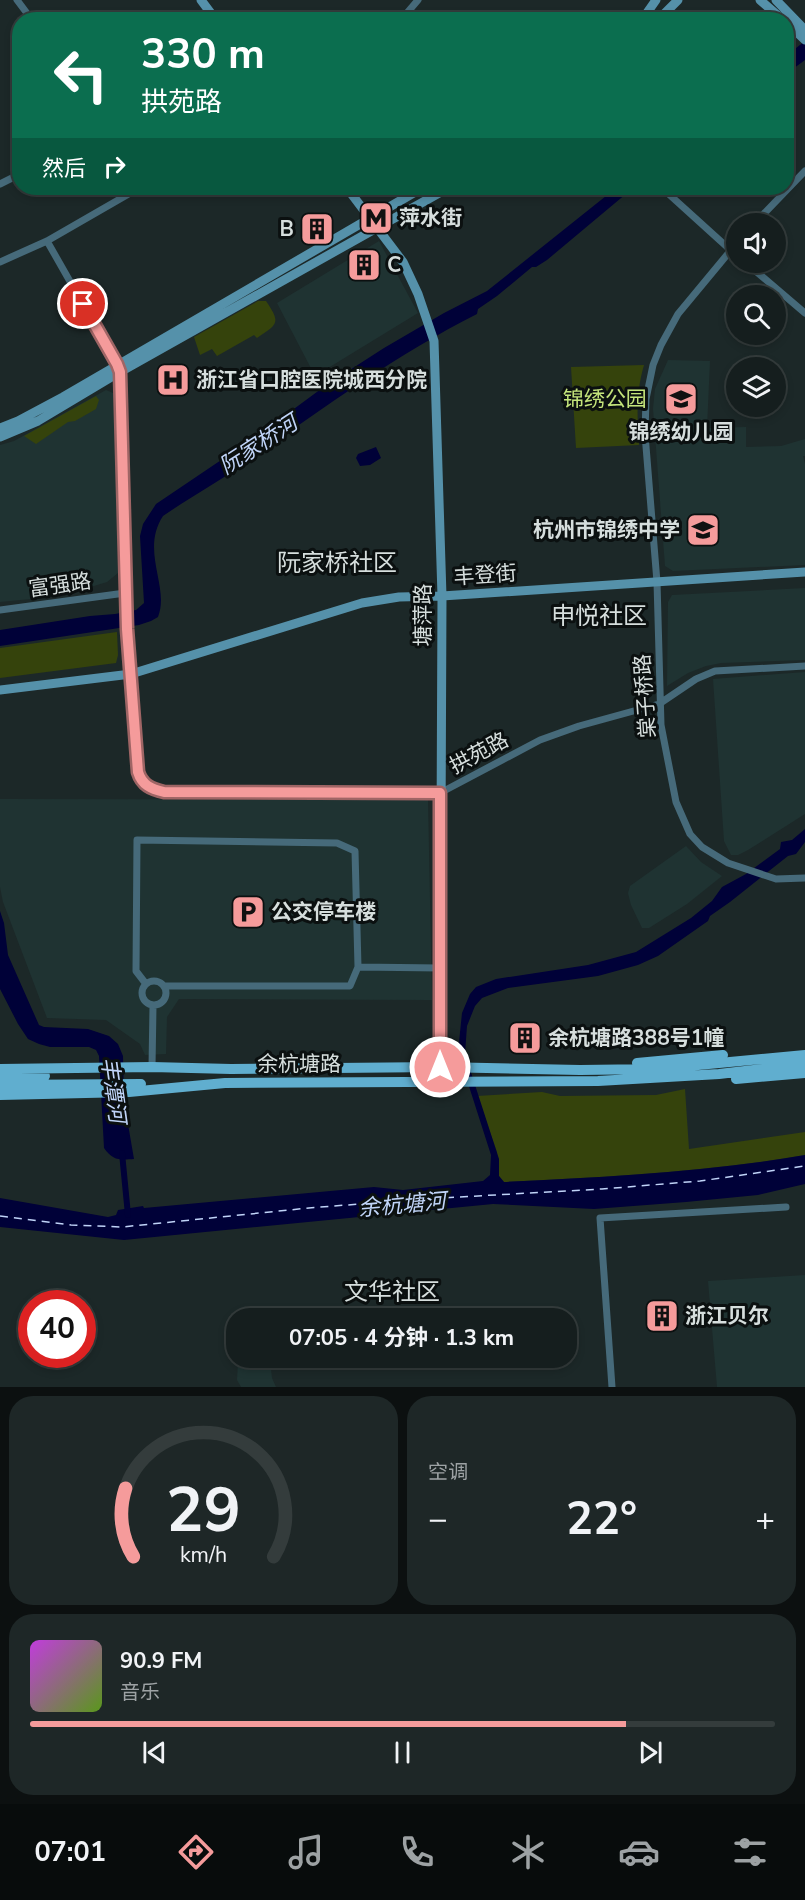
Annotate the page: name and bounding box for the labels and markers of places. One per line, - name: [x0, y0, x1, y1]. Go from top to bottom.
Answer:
- metro station icon: 萍水街: [358, 200, 394, 236]
- place label: 萍水街: [399, 204, 462, 232]
- building icon: B: [299, 211, 335, 247]
- place label: B: [280, 215, 294, 243]
- building icon: C: [346, 247, 382, 283]
- place label: C: [387, 251, 401, 279]
- pin: [57, 278, 108, 329]
- hospital icon: 浙江省口腔医院城西分院: [155, 362, 191, 398]
- place label: 浙江省口腔医院城西分院: [196, 366, 427, 394]
- school or university icon: 锦绣幼儿园: [663, 381, 699, 417]
- place label: 锦绣幼儿园: [629, 418, 734, 446]
- school or university icon: 杭州市锦绣中学: [685, 512, 721, 548]
- place label: 杭州市锦绣中学: [533, 516, 680, 544]
- parking icon: 公交停车楼: [230, 894, 266, 930]
- place label: 公交停车楼: [271, 898, 376, 926]
- building icon: 余杭塘路388号1幢: [507, 1020, 543, 1056]
- place label: 余杭塘路388号1幢: [548, 1024, 724, 1052]
- building icon: 浙江贝尔: [644, 1298, 680, 1334]
- place label: 浙江贝尔: [685, 1302, 769, 1330]

